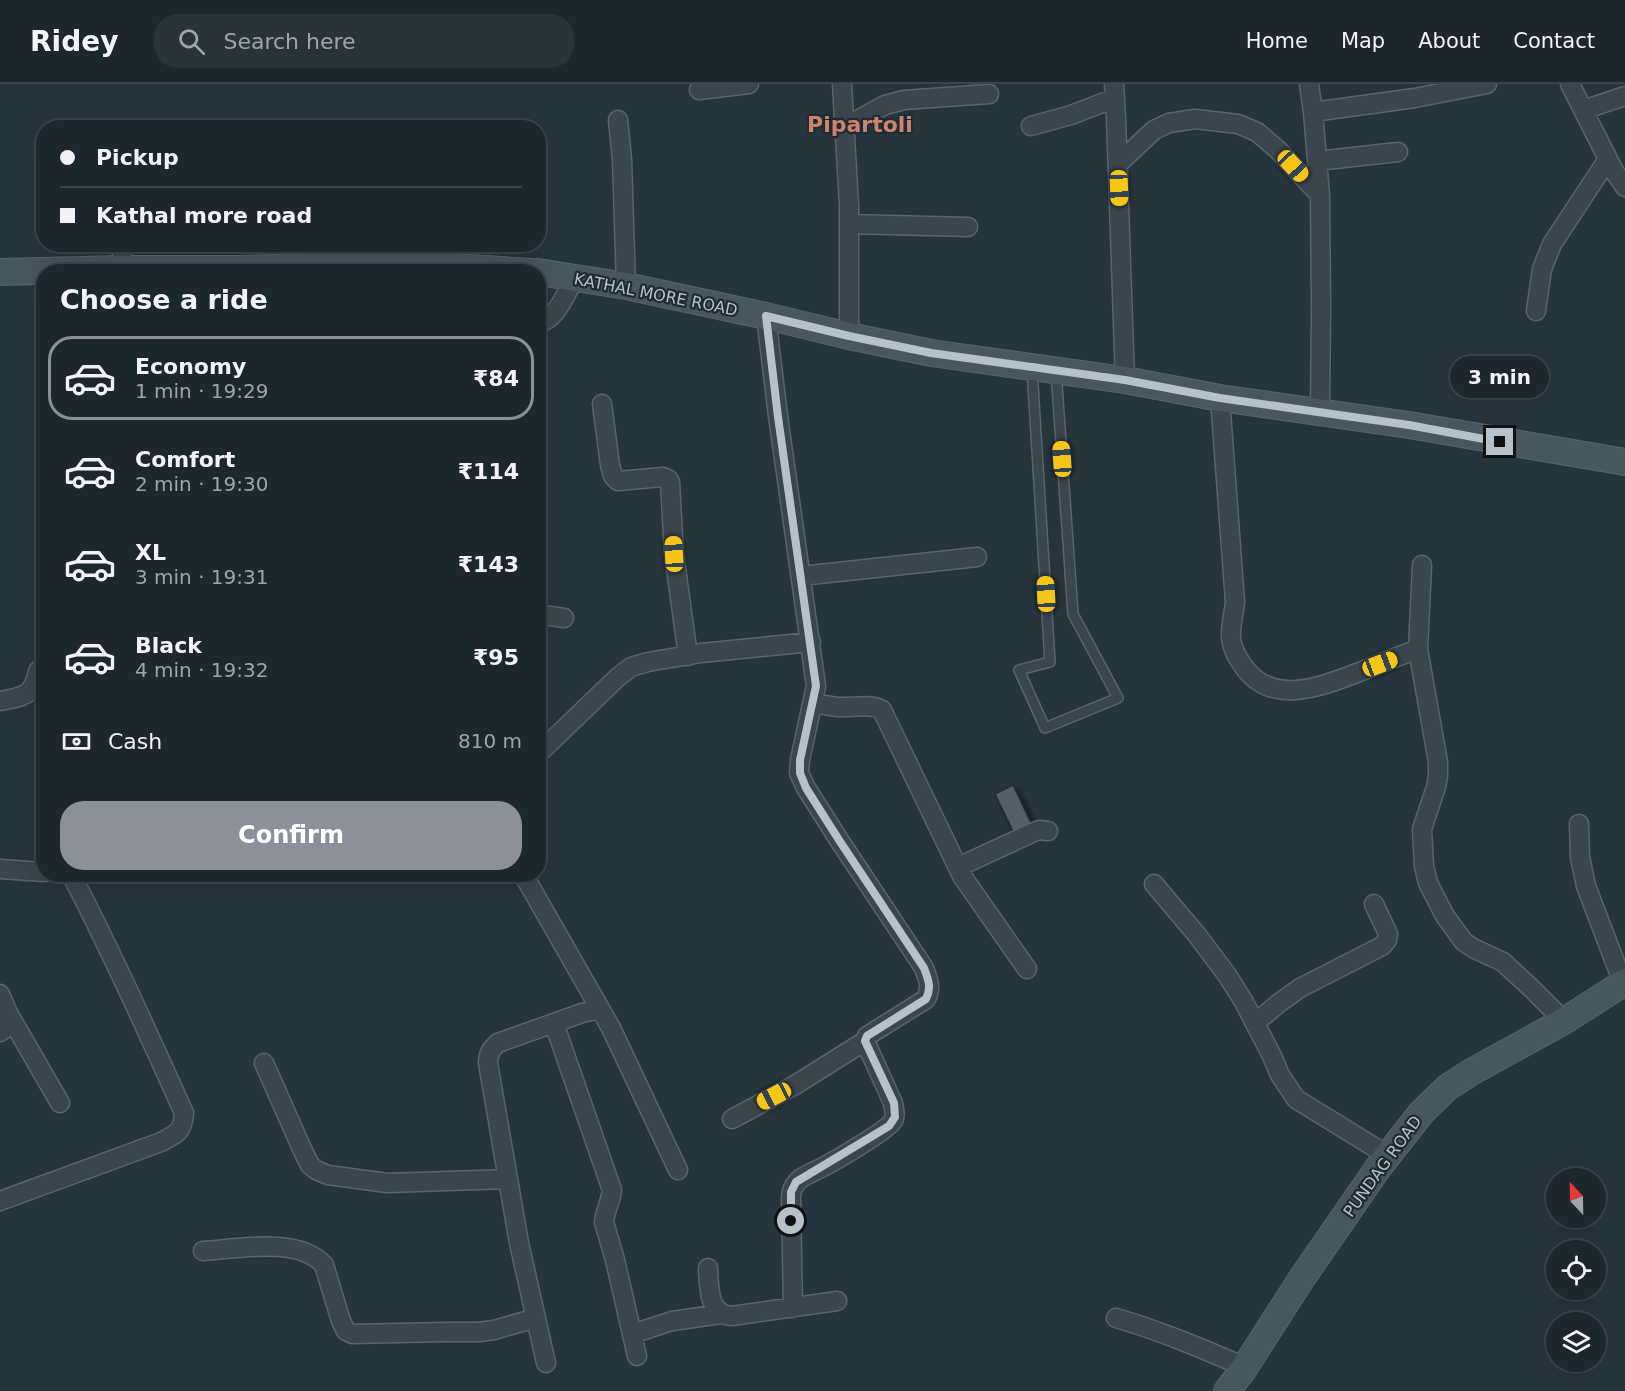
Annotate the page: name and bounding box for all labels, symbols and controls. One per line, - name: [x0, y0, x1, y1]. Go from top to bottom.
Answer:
- search box: [154, 14, 574, 68]
- text: Ridey: [30, 25, 118, 58]
- icon: search: [175, 25, 208, 58]
- text: Search here: [223, 29, 356, 54]
- text: Home: [1246, 29, 1308, 53]
- text: Map: [1341, 29, 1385, 53]
- text: About: [1418, 29, 1480, 53]
- text: Contact: [1513, 29, 1595, 53]
- district label: Pipartoli: [807, 112, 913, 137]
- text: Pickup: [96, 145, 179, 170]
- car: [1274, 147, 1312, 185]
- car: [1109, 170, 1129, 206]
- text: Kathal more road: [96, 203, 312, 228]
- street label: KATHAL MORE ROAD: [573, 269, 739, 320]
- text: Choose a ride: [60, 284, 268, 315]
- icon: car: [63, 351, 117, 405]
- text: Economy: [135, 354, 246, 379]
- callout: 3 min: [1450, 355, 1550, 397]
- text: 3 min: [1468, 365, 1531, 389]
- text: ₹84: [473, 366, 519, 391]
- text: 1 min · 19:29: [135, 379, 269, 403]
- route end: [1486, 428, 1513, 455]
- car: [1052, 440, 1072, 478]
- icon: car: [63, 444, 117, 498]
- text: Comfort: [135, 447, 235, 472]
- text: ₹114: [458, 459, 519, 484]
- text: 2 min · 19:30: [135, 472, 269, 496]
- car: [664, 536, 684, 572]
- icon: car: [63, 537, 117, 591]
- text: XL: [135, 540, 166, 565]
- text: ₹143: [458, 552, 519, 577]
- text: 3 min · 19:31: [135, 565, 269, 589]
- car: [1036, 576, 1056, 612]
- icon: car: [63, 630, 117, 684]
- text: Black: [135, 633, 202, 658]
- text: ₹95: [473, 645, 519, 670]
- car: [1360, 649, 1400, 679]
- text: 4 min · 19:32: [135, 658, 269, 682]
- icon: cash: [60, 725, 93, 758]
- text: Cash: [108, 729, 162, 754]
- text: 810 m: [458, 729, 522, 753]
- button: Confirm: [60, 801, 522, 870]
- car: [754, 1080, 794, 1112]
- street label: PUNDAG ROAD: [1339, 1112, 1425, 1221]
- north arrow: [1546, 1168, 1606, 1228]
- map controls: [1546, 1168, 1606, 1372]
- route start: [777, 1207, 804, 1234]
- button: locate: [1546, 1240, 1606, 1300]
- button: layers: [1546, 1312, 1606, 1372]

